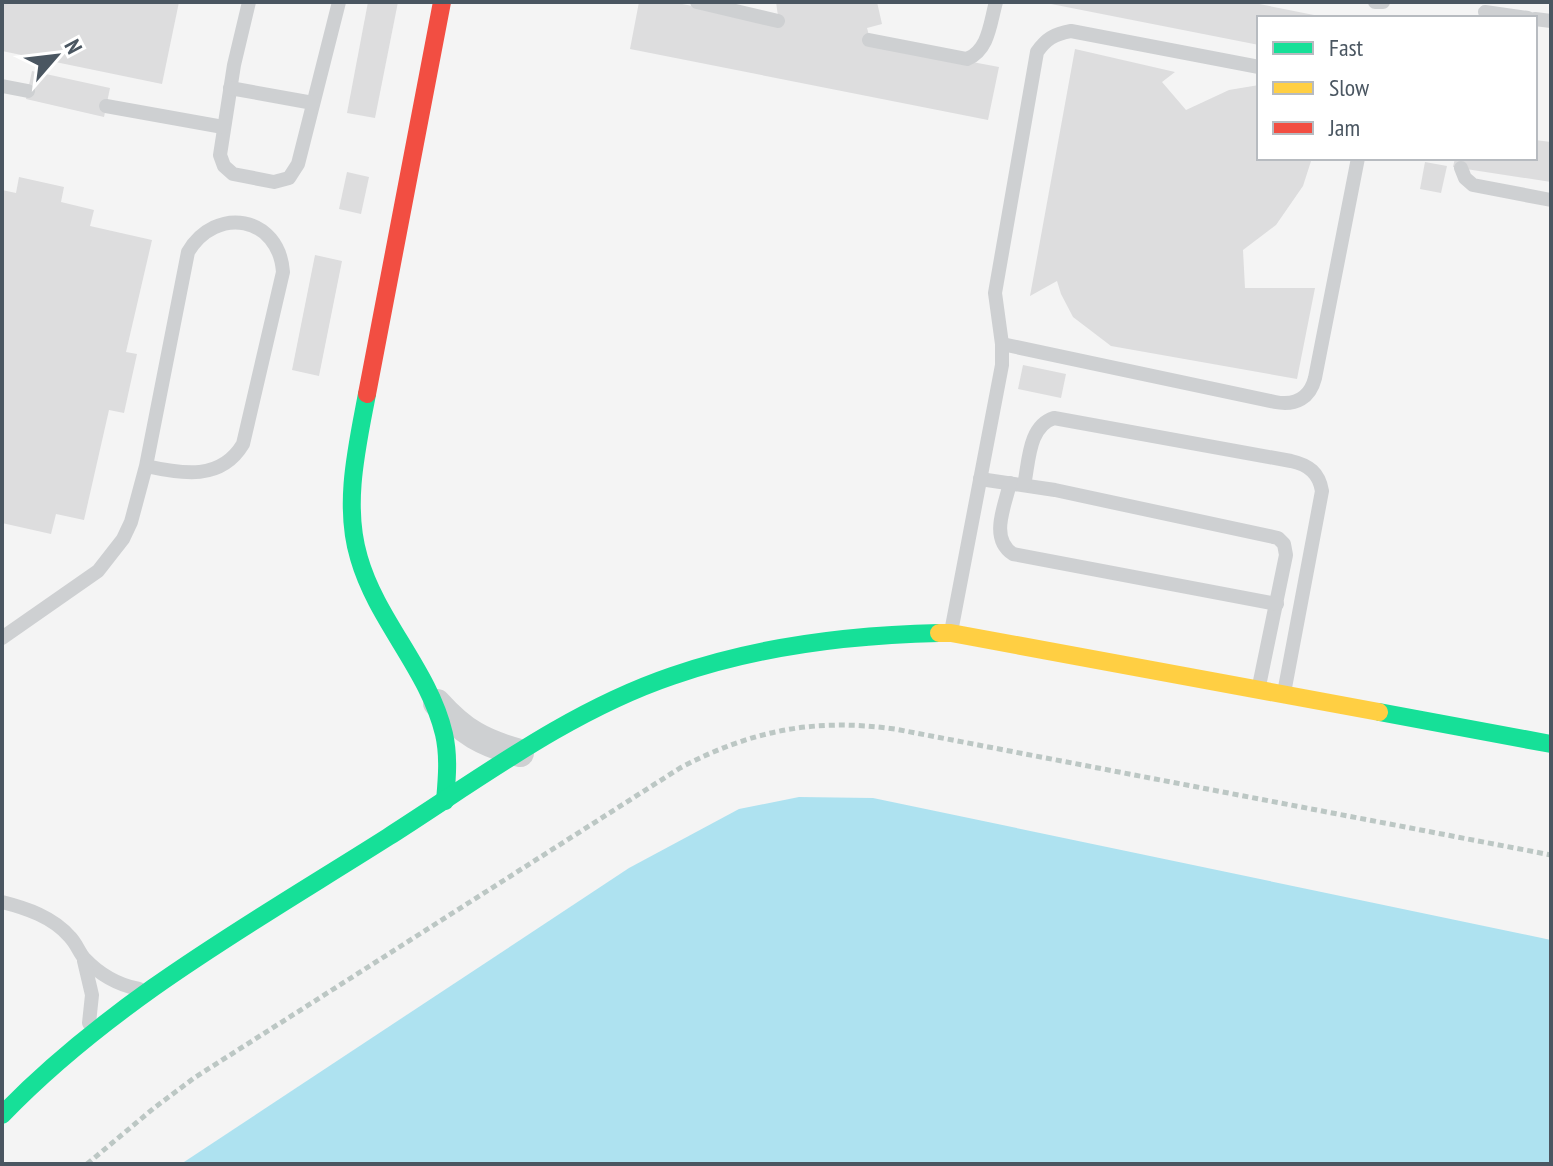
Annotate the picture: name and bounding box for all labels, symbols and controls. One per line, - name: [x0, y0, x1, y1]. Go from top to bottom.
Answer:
- north arrow: [16, 16, 96, 96]
- legend: [1257, 16, 1537, 160]
- text: Fast: [1329, 32, 1364, 63]
- text: N: [59, 35, 89, 58]
- text: Slow: [1329, 72, 1370, 103]
- text: Jam: [1328, 112, 1360, 143]

